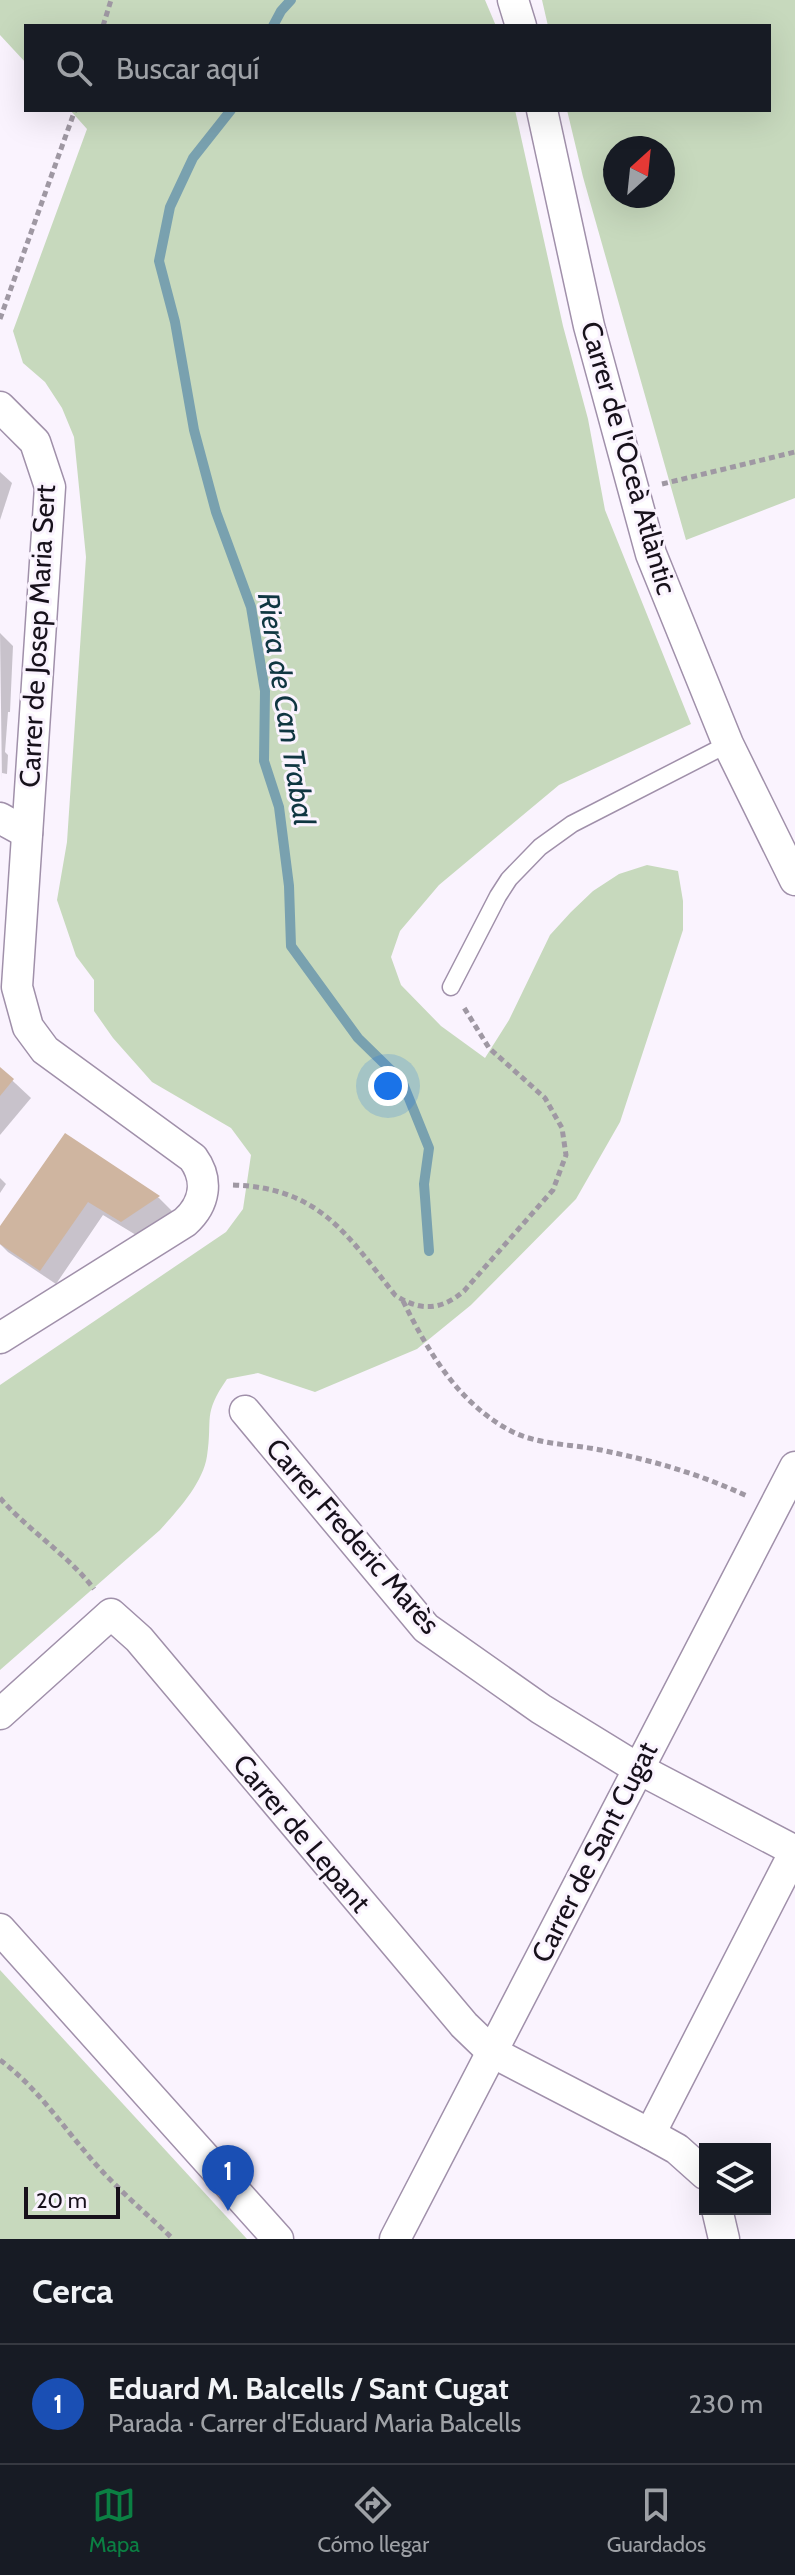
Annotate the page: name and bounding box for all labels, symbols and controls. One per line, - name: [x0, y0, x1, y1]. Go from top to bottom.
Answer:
- search box: [24, 24, 771, 112]
- icon: search: [52, 46, 96, 90]
- text: Buscar aquí: [116, 50, 259, 87]
- north arrow: [603, 136, 675, 208]
- street label: Carrer de l'Oceà Atlàntic: [574, 318, 684, 598]
- street label: Carrer de Josep Maria Sert: [12, 484, 62, 788]
- water label: Riera de Can Trabal: [250, 590, 323, 828]
- your location: [368, 1066, 408, 1106]
- street label: Carrer Frederic Marès: [259, 1431, 447, 1641]
- street label: Carrer de Sant Cugat: [524, 1736, 664, 1968]
- street label: Carrer de Lepant: [226, 1747, 378, 1919]
- map controls: [699, 2143, 771, 2215]
- button: layers: [699, 2143, 771, 2215]
- pin: 1: [202, 2145, 254, 2211]
- scale bar: [24, 2183, 120, 2219]
- text: 20 m: [36, 2187, 87, 2214]
- text: Cerca: [32, 2270, 113, 2312]
- text: Eduard M. Balcells / Sant Cugat: [108, 2370, 509, 2407]
- text: 1: [53, 2388, 63, 2420]
- text: 230 m: [689, 2388, 763, 2420]
- text: Parada · Carrer d'Eduard Maria Balcells: [108, 2407, 521, 2439]
- tab: Mapa: [89, 2483, 140, 2558]
- tab: Cómo llegar: [317, 2483, 429, 2558]
- tab: Guardados: [607, 2483, 706, 2558]

